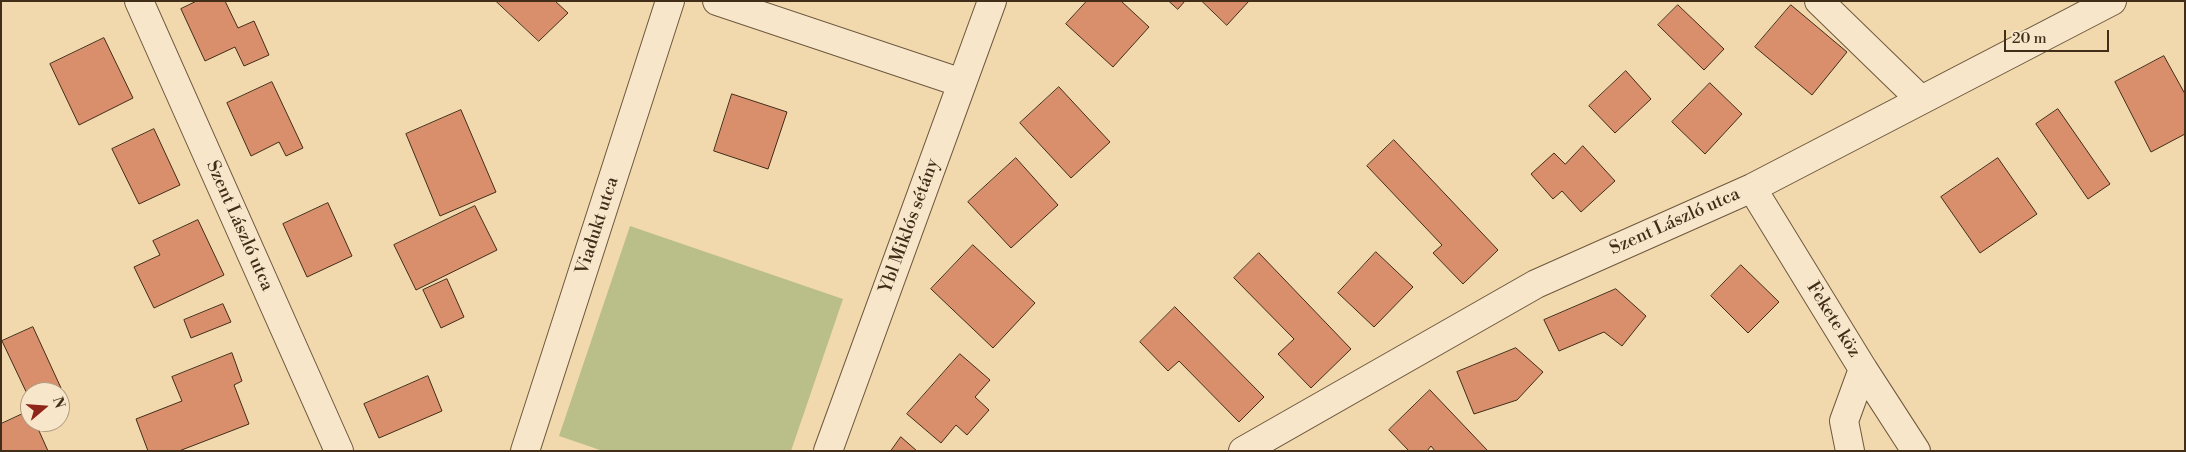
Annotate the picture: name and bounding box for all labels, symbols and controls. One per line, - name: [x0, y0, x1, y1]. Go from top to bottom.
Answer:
- scale bar: [2006, 20, 2111, 52]
- text: 20 m: [2012, 29, 2047, 48]
- street label: Ybl Miklós sétány: [876, 156, 944, 296]
- street label: Szent László utca: [201, 158, 277, 294]
- street label: Viadukt utca: [572, 174, 624, 278]
- street label: Szent László utca: [1607, 184, 1743, 260]
- street label: Fekete köz: [1801, 278, 1865, 362]
- north arrow: [20, 382, 70, 432]
- text: N: [48, 395, 69, 411]

